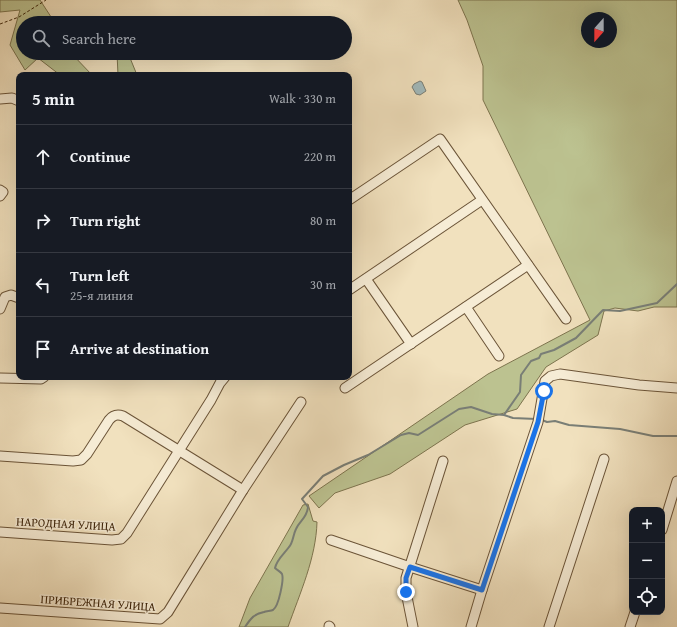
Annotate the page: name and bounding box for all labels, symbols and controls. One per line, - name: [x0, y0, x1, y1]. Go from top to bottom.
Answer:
- north arrow: [581, 12, 617, 48]
- search box: [16, 16, 352, 60]
- icon: search: [30, 27, 52, 49]
- text: Search here: [62, 28, 136, 49]
- text: 5 min: [32, 86, 74, 111]
- text: Walk · 330 m: [269, 89, 336, 108]
- icon: ahead: [32, 146, 54, 168]
- text: Continue: [70, 146, 131, 167]
- text: 220 m: [304, 147, 336, 166]
- icon: right: [32, 210, 54, 232]
- text: Turn right: [70, 210, 141, 231]
- text: 80 m: [310, 211, 336, 230]
- text: Turn left: [70, 265, 129, 286]
- icon: left: [32, 274, 54, 296]
- text: 30 m: [310, 275, 336, 294]
- text: 25-я линия: [70, 286, 133, 305]
- icon: arrive: [32, 338, 54, 360]
- text: Arrive at destination: [70, 338, 209, 359]
- route start: [535, 382, 553, 400]
- map controls: [629, 507, 665, 615]
- button: +: [629, 507, 665, 543]
- street label: НАРОДНАЯ УЛИЦА: [16, 512, 117, 535]
- button: −: [629, 543, 665, 579]
- button: locate: [629, 579, 665, 615]
- route end: [397, 583, 415, 601]
- street label: ПРИБРЕЖНАЯ УЛИЦА: [40, 590, 157, 615]

